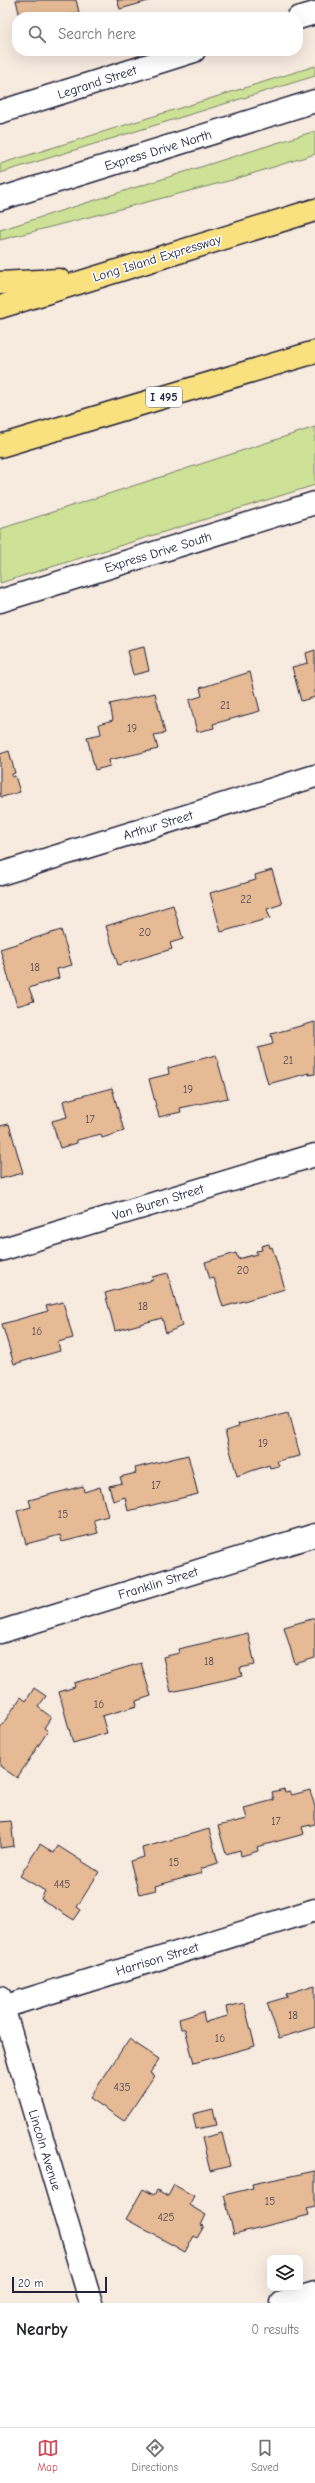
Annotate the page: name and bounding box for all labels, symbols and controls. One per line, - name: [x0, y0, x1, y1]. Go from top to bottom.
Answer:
- search box: [12, 12, 303, 56]
- icon: search: [26, 23, 48, 45]
- text: Search here: [58, 25, 136, 43]
- street label: Legrand Street: [56, 62, 140, 102]
- street label: Express Drive North: [103, 127, 213, 173]
- street label: Long Island Expressway: [91, 231, 223, 285]
- road number: I 495: [146, 387, 182, 407]
- street label: Express Drive South: [103, 529, 213, 575]
- house number: 21: [220, 699, 230, 712]
- house number: 19: [127, 722, 137, 735]
- street label: Arthur Street: [121, 807, 196, 843]
- house number: 22: [240, 893, 252, 906]
- house number: 20: [139, 926, 151, 939]
- house number: 18: [30, 961, 40, 974]
- house number: 21: [283, 1054, 293, 1067]
- house number: 19: [183, 1083, 193, 1096]
- house number: 17: [85, 1113, 95, 1126]
- street label: Van Buren Street: [111, 1181, 207, 1223]
- house number: 20: [237, 1264, 249, 1277]
- house number: 18: [138, 1300, 148, 1313]
- house number: 16: [32, 1325, 42, 1338]
- house number: 19: [258, 1437, 268, 1450]
- house number: 17: [151, 1479, 161, 1492]
- house number: 15: [58, 1508, 68, 1521]
- street label: Franklin Street: [116, 1563, 201, 1602]
- house number: 18: [204, 1655, 214, 1668]
- house number: 16: [94, 1698, 104, 1711]
- house number: 17: [271, 1815, 281, 1828]
- house number: 15: [169, 1856, 179, 1869]
- house number: 445: [54, 1878, 70, 1891]
- street label: Harrison Street: [114, 1939, 201, 1979]
- house number: 18: [288, 2009, 298, 2022]
- house number: 16: [215, 2032, 225, 2045]
- house number: 435: [114, 2081, 130, 2094]
- street label: Lincoln Avenue: [26, 2108, 65, 2193]
- house number: 15: [265, 2195, 275, 2208]
- house number: 425: [157, 2211, 175, 2224]
- map controls: [267, 2255, 303, 2291]
- button: layers: [267, 2255, 303, 2291]
- scale bar: [12, 2275, 107, 2294]
- text: 20 m: [18, 2277, 43, 2290]
- text: Nearby: [16, 2320, 67, 2339]
- text: 0 results: [251, 2322, 299, 2337]
- tab: Map: [37, 2437, 59, 2474]
- tab: Directions: [132, 2437, 178, 2474]
- tab: Saved: [251, 2437, 278, 2474]

